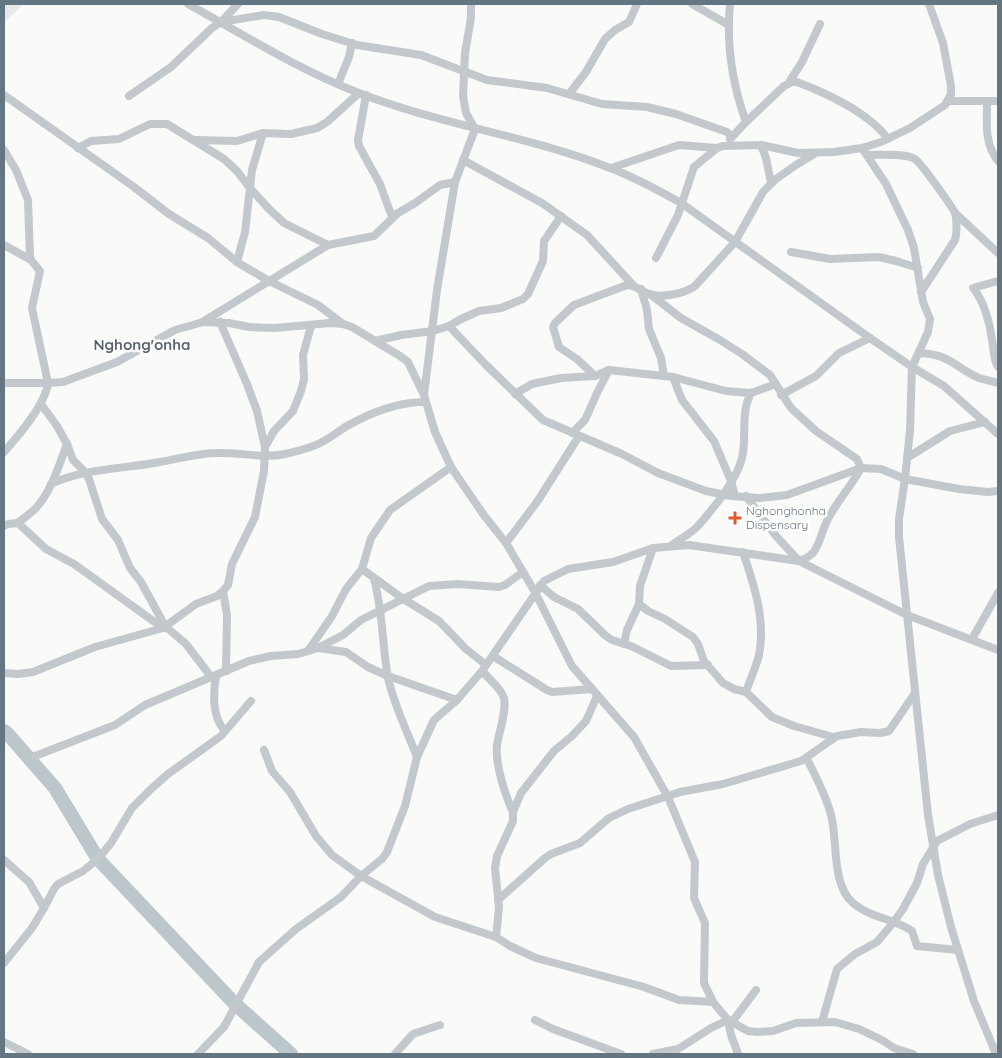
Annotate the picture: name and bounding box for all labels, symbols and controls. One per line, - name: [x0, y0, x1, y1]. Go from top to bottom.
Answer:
- district label: Nghong'onha: [94, 335, 190, 354]
- place label: Nghonghonha Dispensary: [746, 503, 826, 532]
- marker: Nghonghonha Dispensary: [728, 511, 742, 525]

